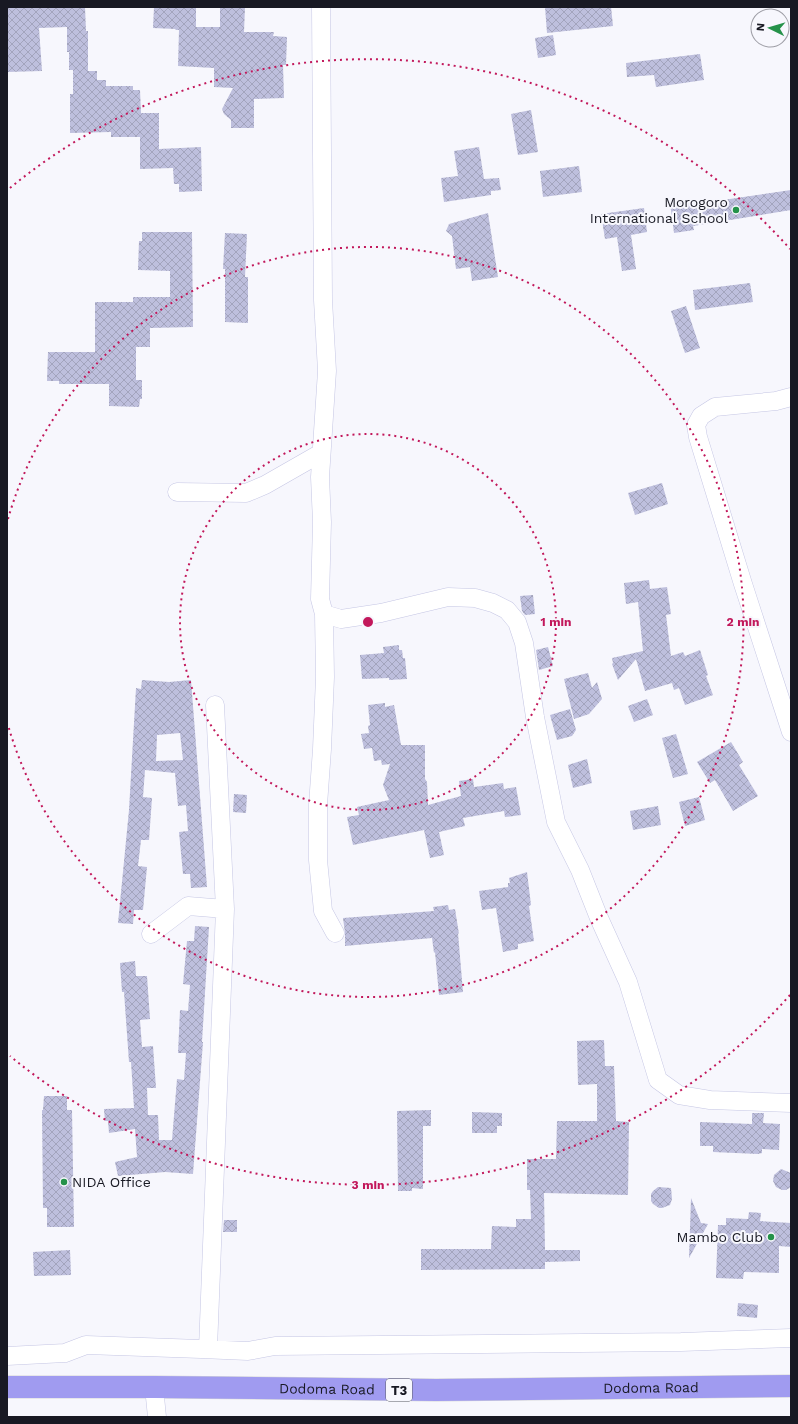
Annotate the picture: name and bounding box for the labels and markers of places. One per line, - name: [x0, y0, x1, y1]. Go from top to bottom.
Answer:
- place label: Morogoro International School: [590, 194, 729, 226]
- marker: Morogoro International School: [731, 205, 741, 215]
- centre of rings: [361, 615, 375, 629]
- place label: NIDA Office: [72, 1174, 151, 1190]
- marker: NIDA Office: [59, 1177, 69, 1187]
- place label: Mambo Club: [677, 1229, 763, 1245]
- marker: Mambo Club: [766, 1232, 776, 1242]

